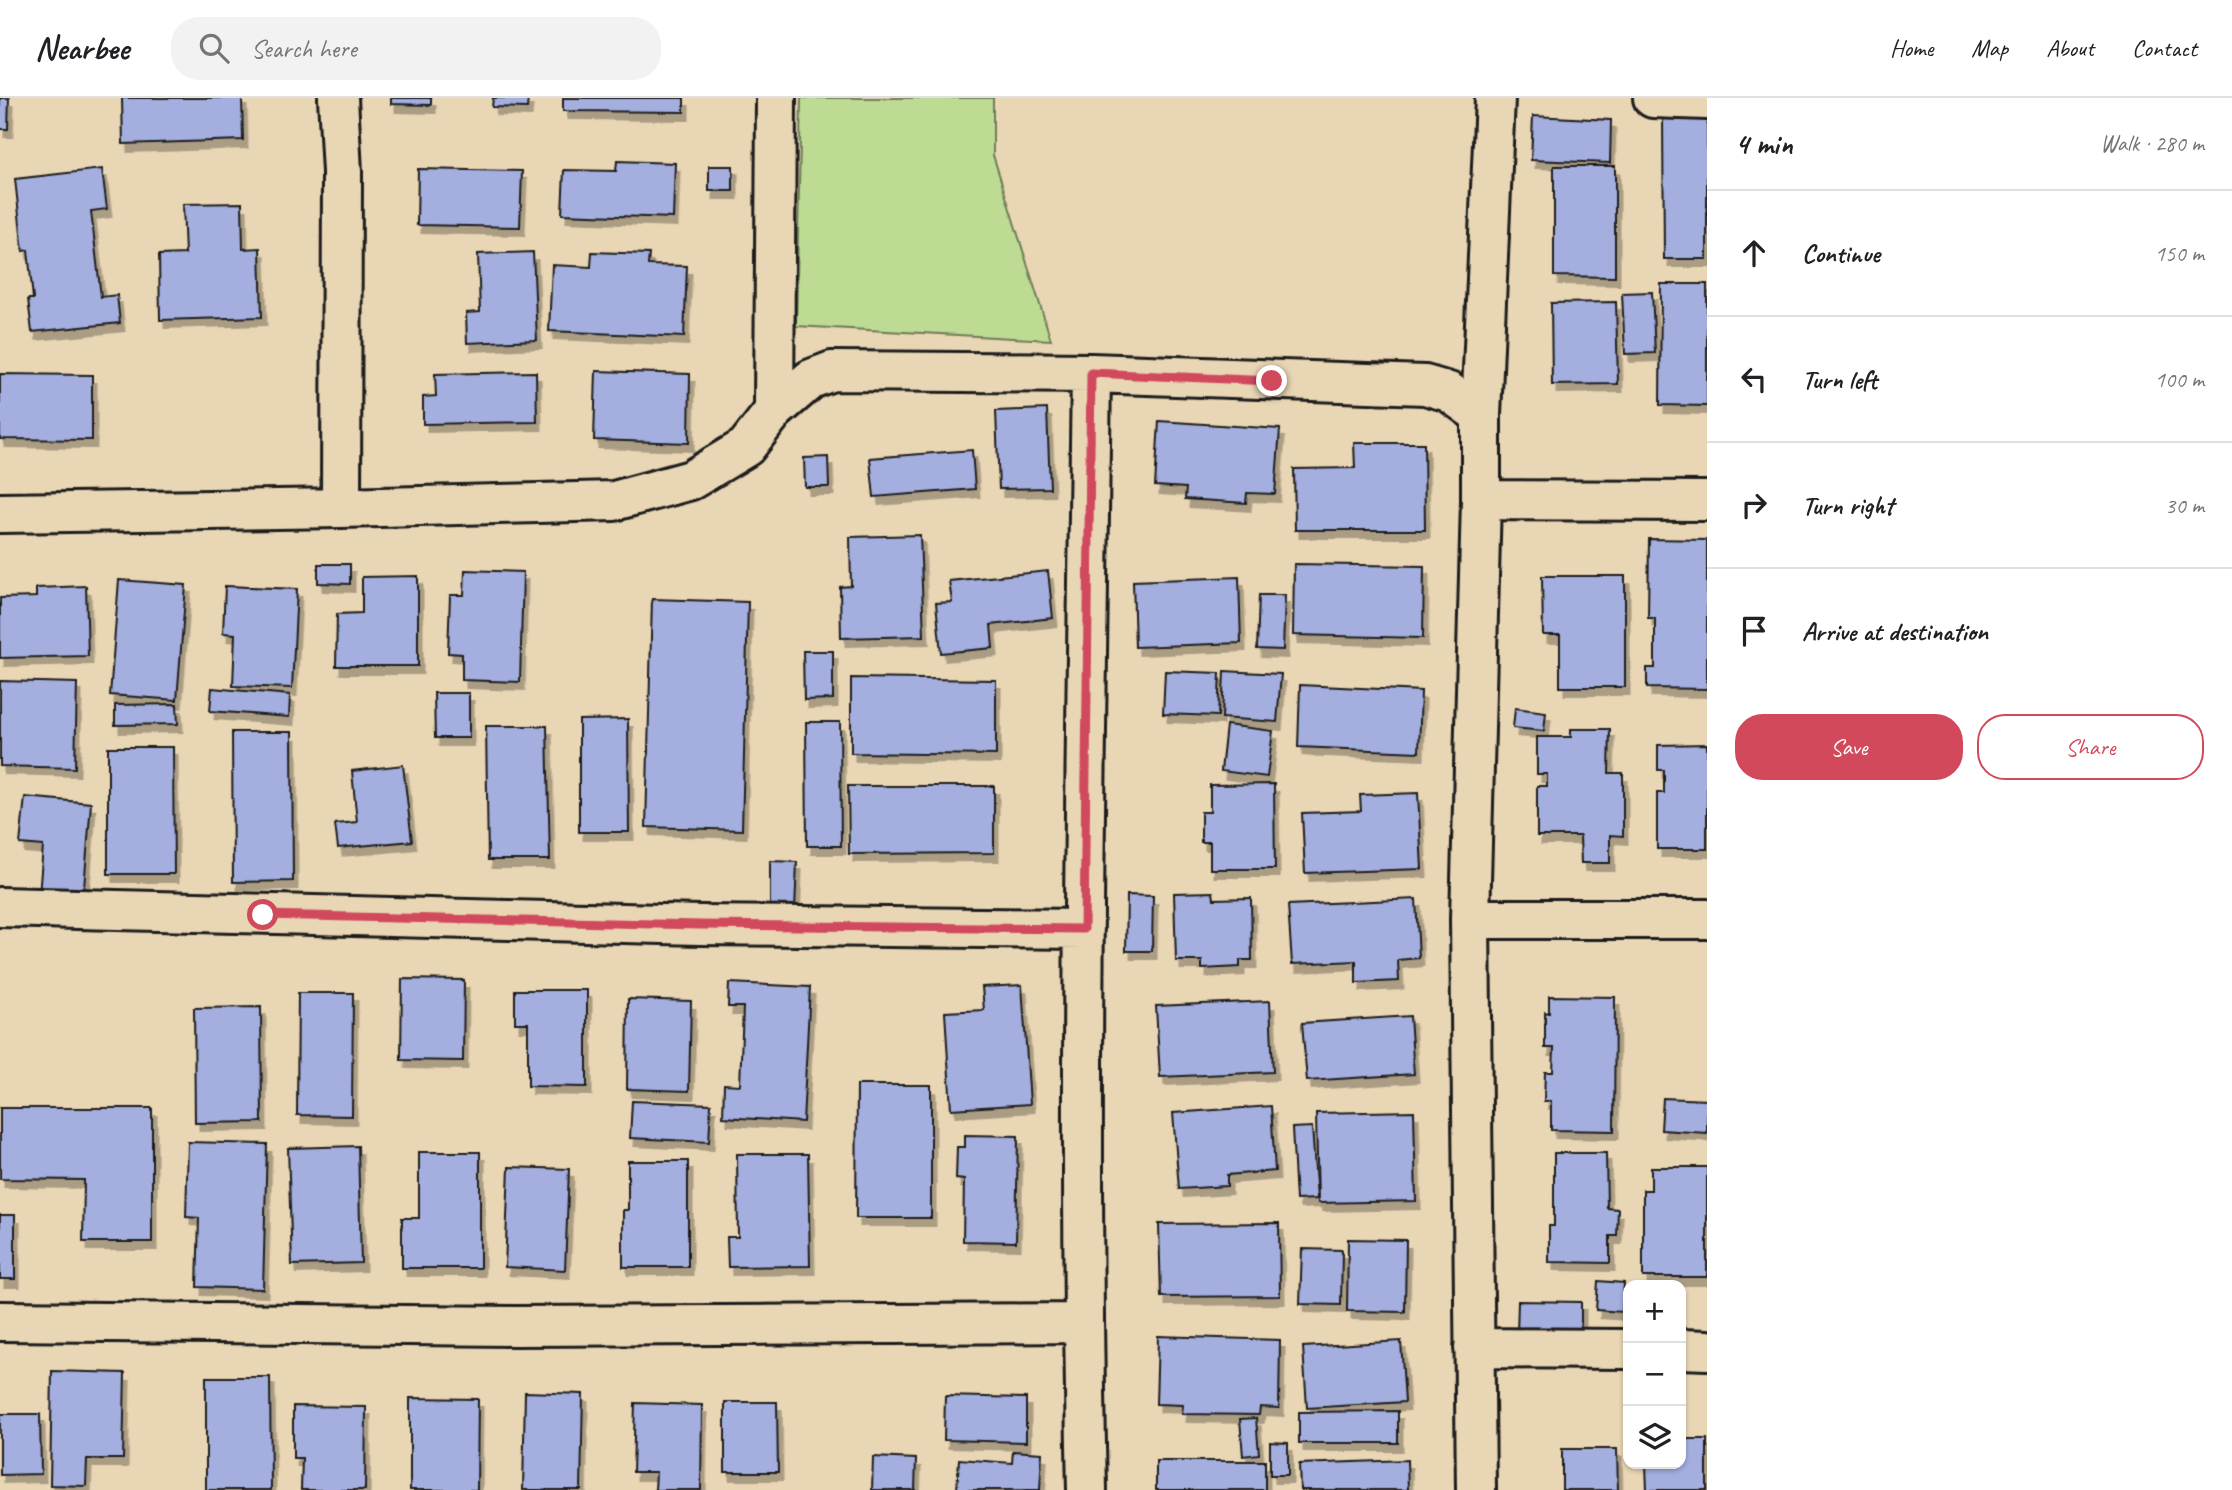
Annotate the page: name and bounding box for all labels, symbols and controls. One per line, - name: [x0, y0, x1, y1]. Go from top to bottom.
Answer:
- search box: [171, 17, 661, 80]
- text: Nearbee: [35, 27, 129, 69]
- icon: search: [195, 29, 233, 67]
- text: Search here: [251, 32, 357, 65]
- text: Home: [1890, 33, 1933, 63]
- text: Map: [1971, 33, 2008, 63]
- text: About: [2046, 33, 2094, 63]
- text: Contact: [2132, 33, 2197, 63]
- text: 4 min: [1735, 125, 1792, 163]
- text: Walk · 280 m: [2100, 129, 2204, 158]
- icon: ahead: [1735, 234, 1773, 272]
- text: Continue: [1802, 237, 1880, 270]
- text: 150 m: [2155, 239, 2204, 268]
- icon: left: [1735, 360, 1773, 398]
- text: Turn left: [1802, 363, 1877, 396]
- route end: [1256, 365, 1287, 396]
- text: 100 m: [2155, 365, 2204, 394]
- icon: right: [1735, 486, 1773, 524]
- text: Turn right: [1802, 489, 1893, 522]
- text: 30 m: [2165, 491, 2204, 520]
- icon: arrive: [1735, 612, 1773, 650]
- text: Arrive at destination: [1802, 615, 1988, 648]
- button: Save: [1735, 714, 1963, 780]
- button: Share: [1977, 714, 2204, 780]
- route start: [247, 899, 278, 930]
- map controls: [1623, 1280, 1686, 1469]
- button: +: [1623, 1280, 1686, 1343]
- button: −: [1623, 1343, 1686, 1406]
- button: layers: [1623, 1406, 1686, 1469]

